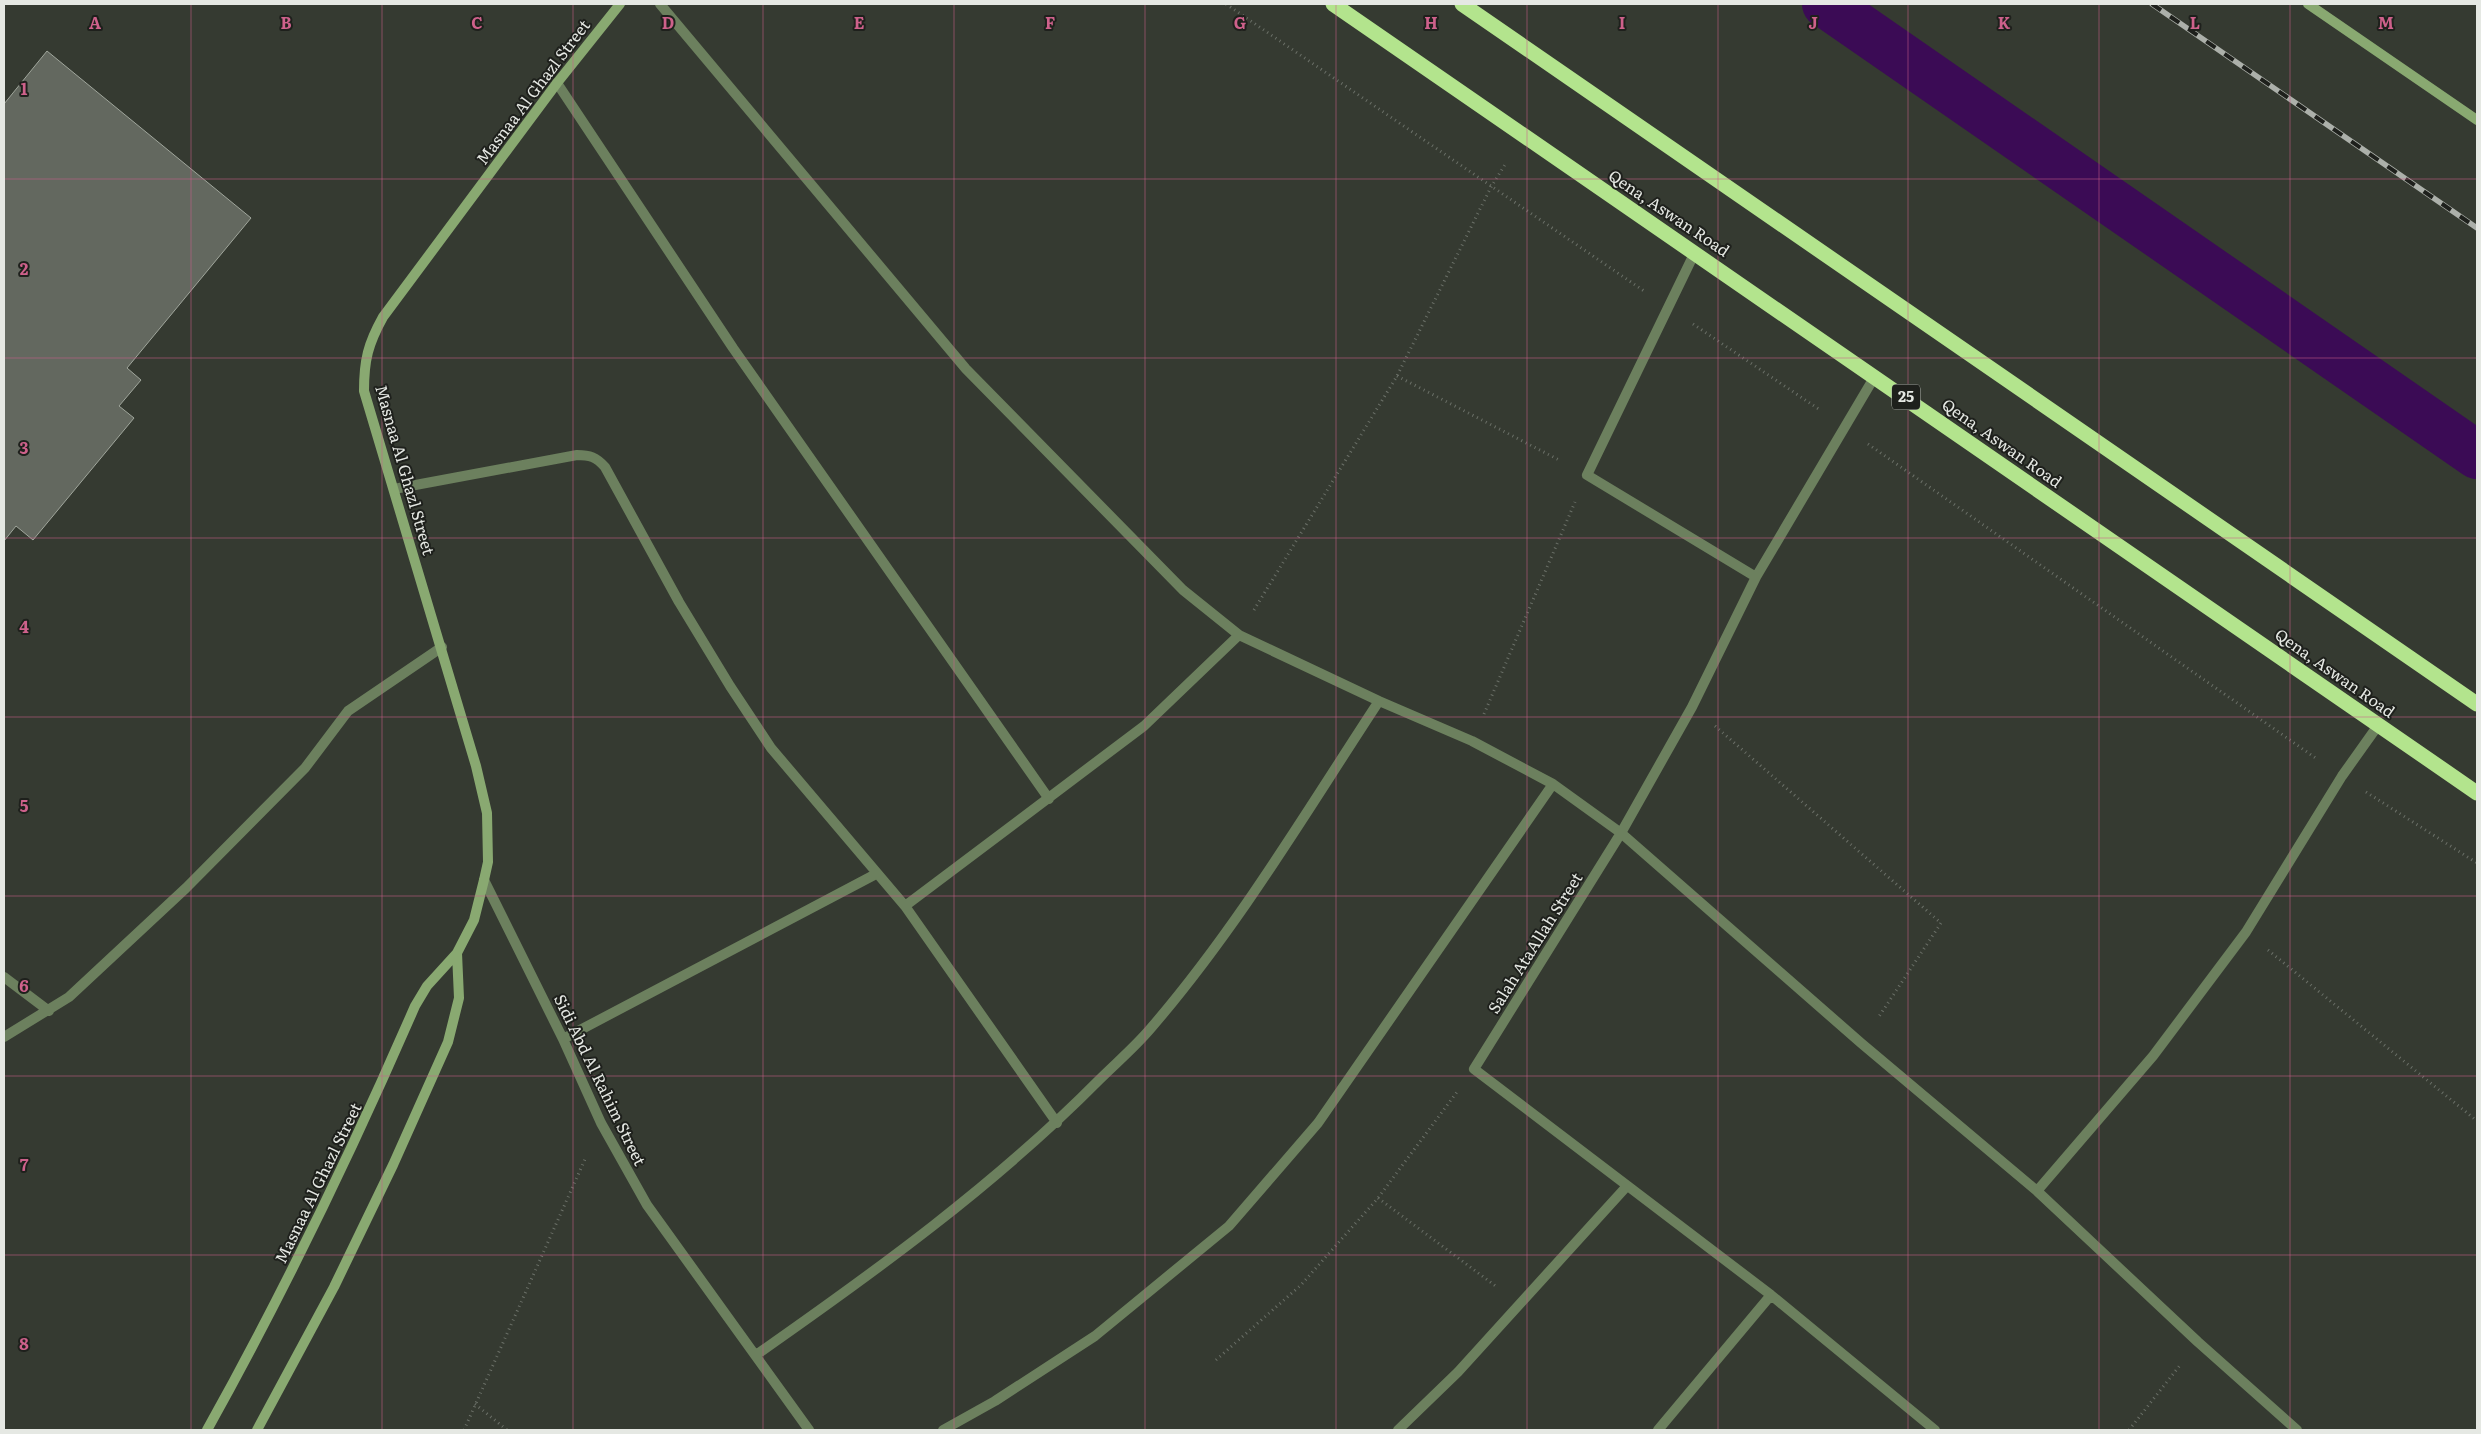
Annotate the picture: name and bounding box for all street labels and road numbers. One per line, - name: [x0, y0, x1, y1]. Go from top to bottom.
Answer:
- street label: Masnaa Al Ghazl Street: [470, 13, 595, 169]
- street label: Qena, Aswan Road: [1604, 163, 1735, 262]
- street label: Masnaa Al Ghazl Street: [370, 382, 442, 558]
- road number: 25: [1892, 384, 1920, 410]
- street label: Qena, Aswan Road: [1938, 392, 2068, 493]
- street label: Qena, Aswan Road: [2271, 622, 2401, 723]
- street label: Salah AtaAllah Street: [1481, 867, 1588, 1018]
- street label: Sidi Abd Al Rahim Street: [549, 990, 653, 1170]
- street label: Masnaa Al Ghazl Street: [268, 1098, 367, 1267]

